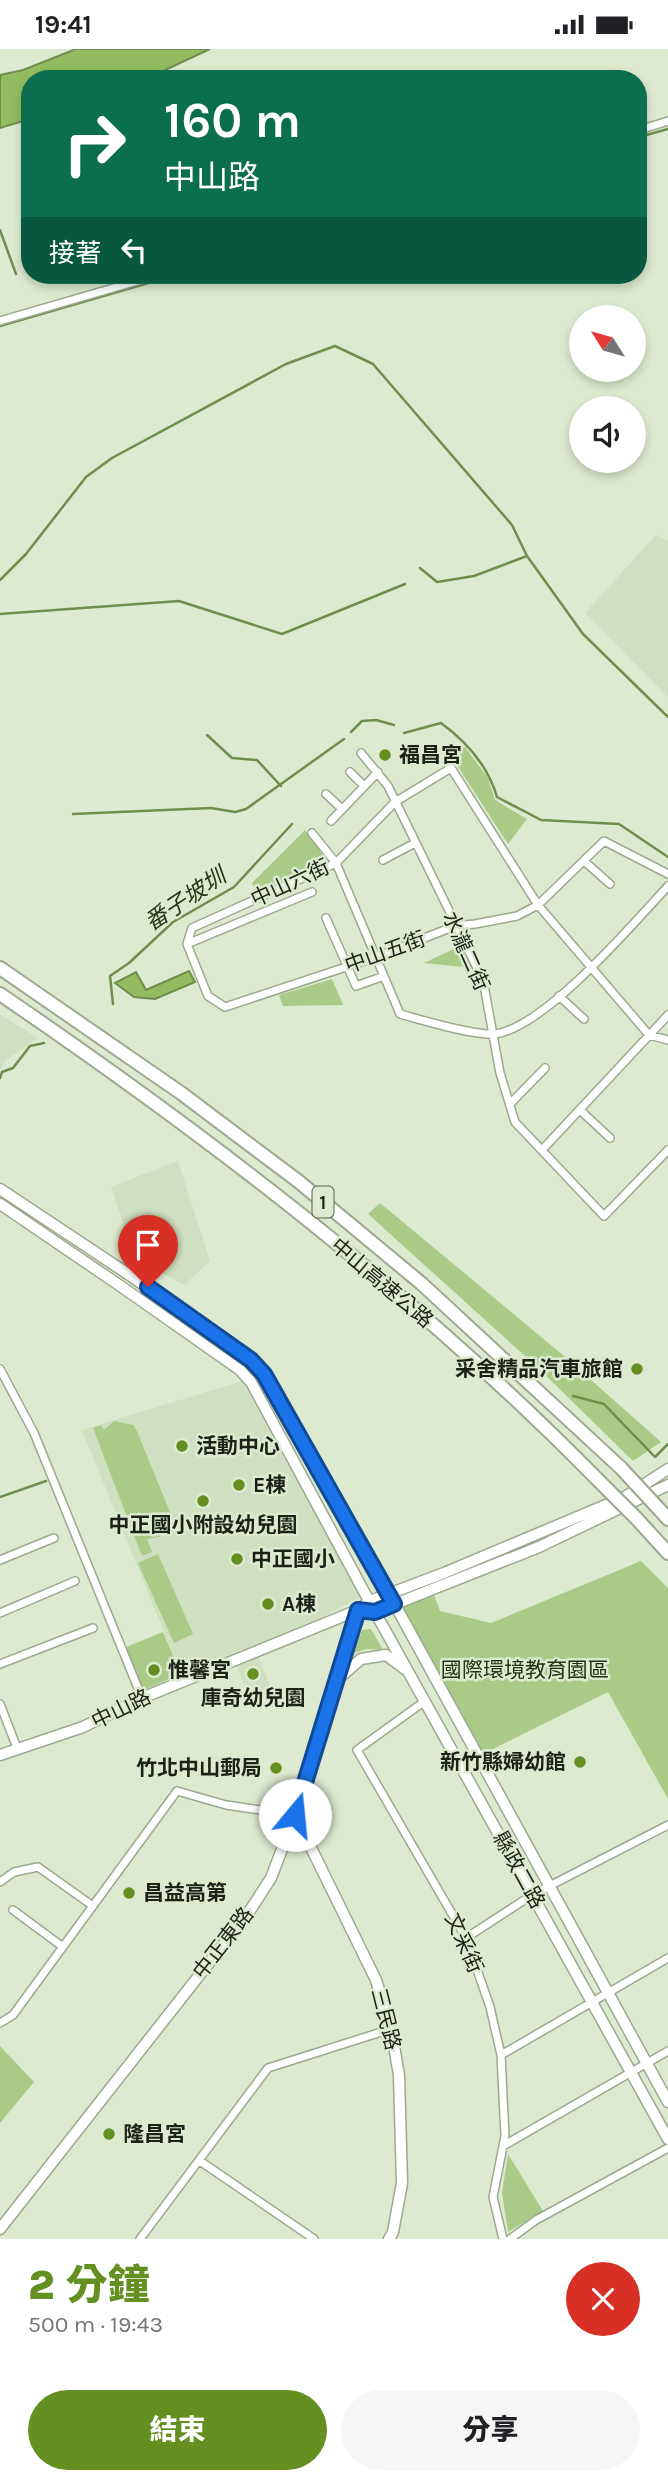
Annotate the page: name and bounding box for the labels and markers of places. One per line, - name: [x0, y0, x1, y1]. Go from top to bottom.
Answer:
- place label: 福昌宮: [399, 743, 462, 767]
- marker: 福昌宮: [377, 747, 393, 763]
- pin: [118, 1215, 178, 1287]
- place label: 采舍精品汽車旅館: [455, 1357, 623, 1381]
- marker: 采舍精品汽車旅館: [629, 1361, 645, 1377]
- place label: 活動中心: [196, 1434, 280, 1458]
- marker: 活動中心: [174, 1438, 190, 1454]
- place label: E棟: [253, 1473, 286, 1497]
- marker: E棟: [231, 1477, 247, 1493]
- marker: 中正國小附設幼兒園: [195, 1493, 211, 1509]
- place label: 中正國小附設幼兒園: [109, 1513, 298, 1537]
- place label: 中正國小: [251, 1547, 335, 1571]
- marker: 中正國小: [229, 1551, 245, 1567]
- place label: A棟: [282, 1592, 316, 1616]
- marker: A棟: [260, 1596, 276, 1612]
- place label: 惟馨宮: [168, 1658, 231, 1682]
- marker: 惟馨宮: [146, 1662, 162, 1678]
- marker: 庫奇幼兒園: [245, 1666, 261, 1682]
- place label: 庫奇幼兒園: [201, 1686, 306, 1710]
- place label: 新竹縣婦幼館: [440, 1750, 566, 1774]
- marker: 新竹縣婦幼館: [572, 1754, 588, 1770]
- place label: 竹北中山郵局: [136, 1756, 262, 1780]
- marker: 竹北中山郵局: [268, 1760, 284, 1776]
- place label: 昌益高第: [143, 1881, 227, 1905]
- marker: 昌益高第: [121, 1885, 137, 1901]
- place label: 隆昌宮: [123, 2122, 186, 2146]
- marker: 隆昌宮: [101, 2126, 117, 2142]

